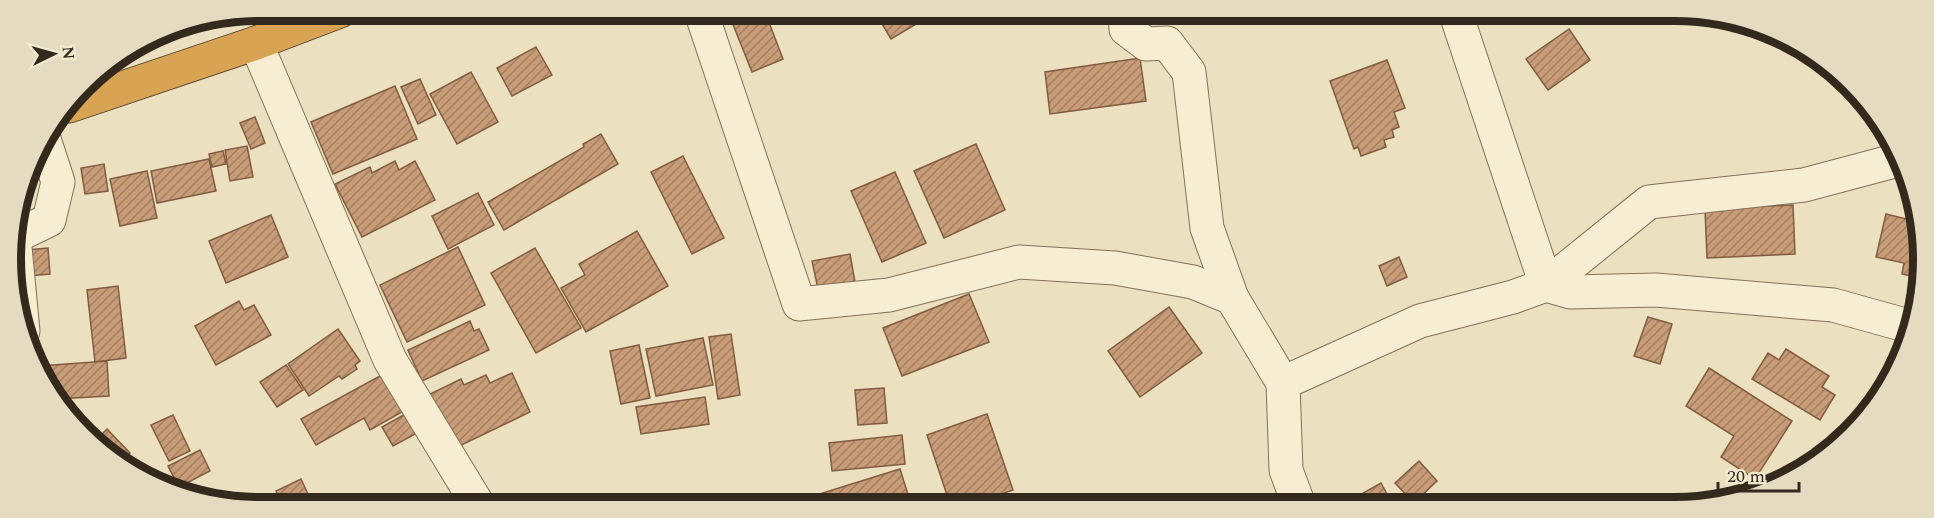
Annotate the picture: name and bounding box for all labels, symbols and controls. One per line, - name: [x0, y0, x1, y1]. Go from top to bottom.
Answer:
- north arrow: [24, 24, 84, 84]
- text: N: [55, 45, 80, 60]
- scale bar: [1718, 455, 1799, 493]
- text: 20 m: [1727, 463, 1765, 490]

